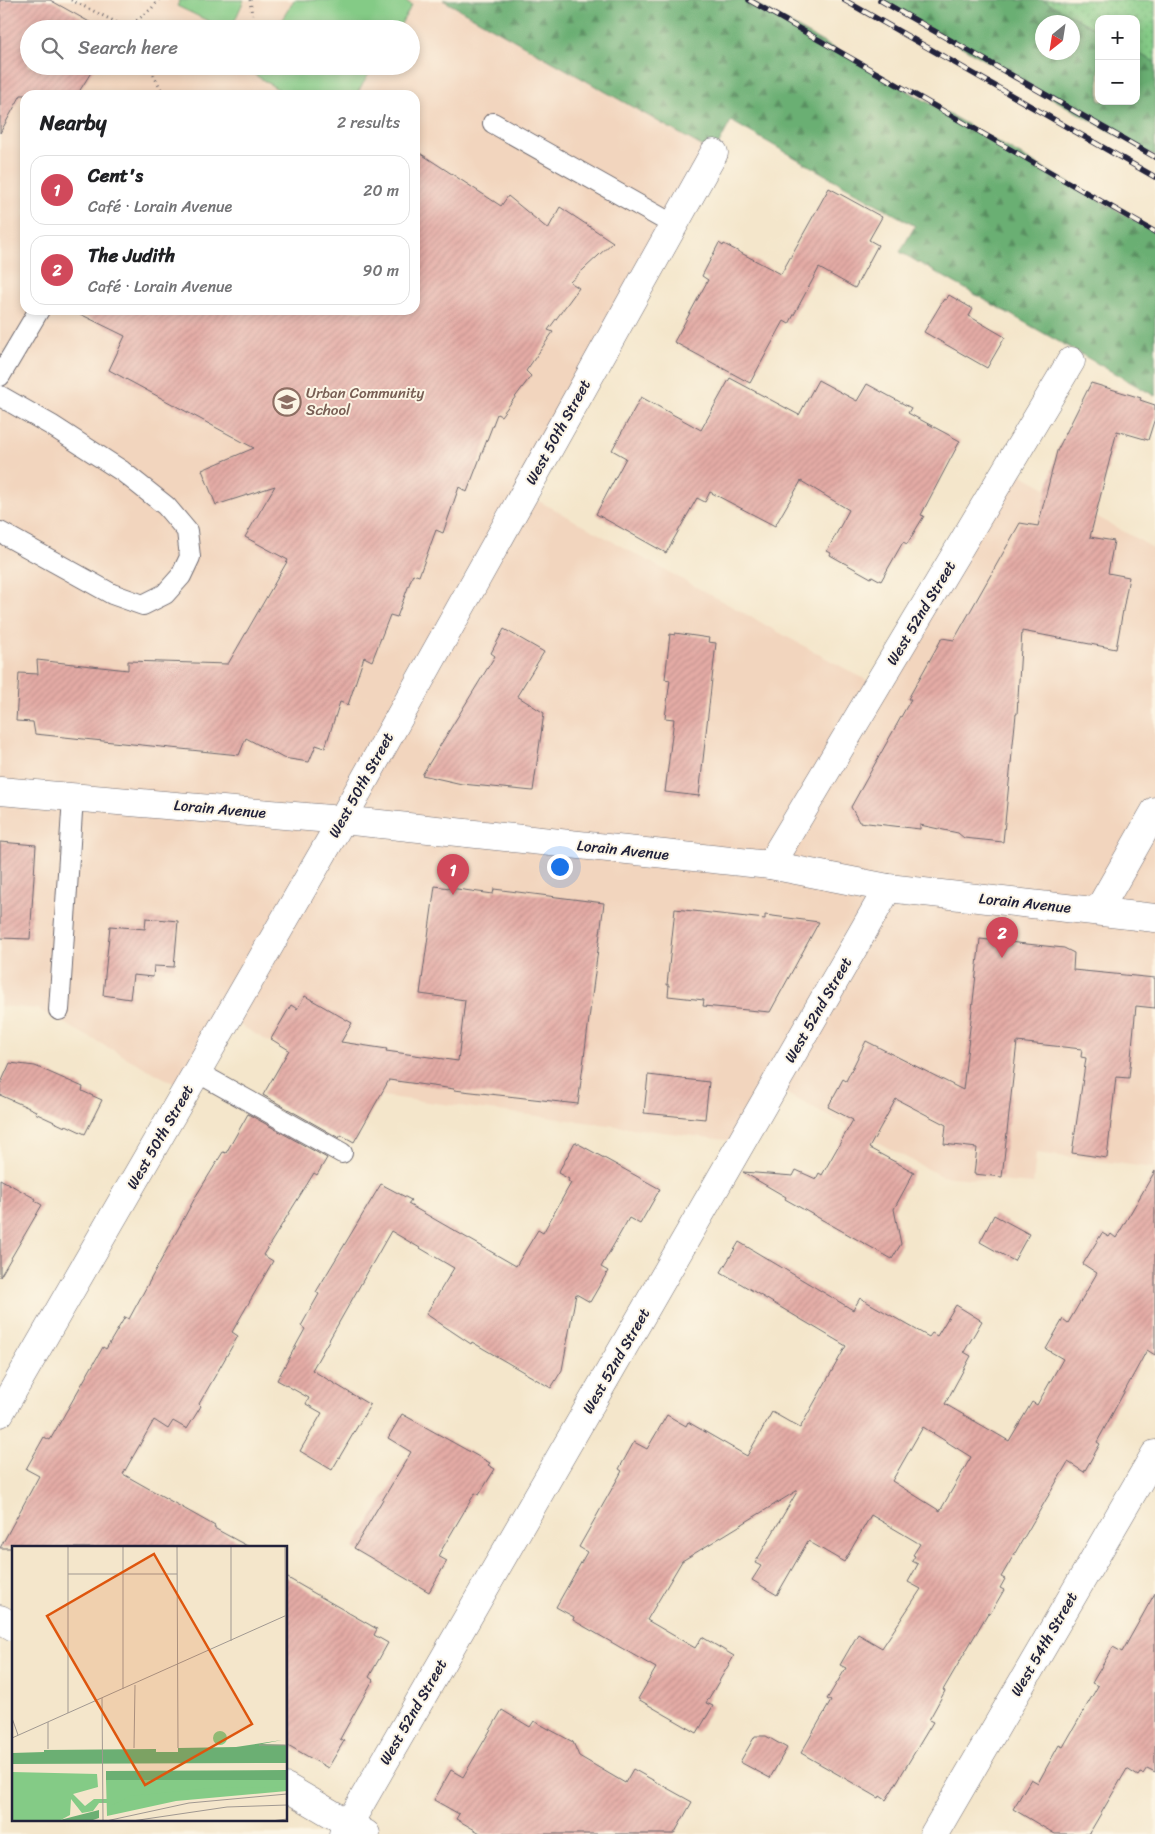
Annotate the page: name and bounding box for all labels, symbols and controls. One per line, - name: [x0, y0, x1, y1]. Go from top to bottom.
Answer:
- north arrow: [1035, 15, 1080, 60]
- map controls: [1095, 15, 1140, 105]
- button: +: [1095, 15, 1140, 60]
- search box: [20, 20, 420, 75]
- text: Search here: [78, 31, 178, 64]
- icon: search: [38, 34, 66, 62]
- button: −: [1095, 60, 1140, 105]
- text: Nearby: [40, 104, 106, 142]
- text: 2 results: [337, 108, 400, 137]
- text: Cent's: [88, 159, 143, 192]
- text: 1: [54, 176, 60, 205]
- text: 20 m: [363, 176, 399, 205]
- text: Café · Lorain Avenue: [88, 192, 232, 221]
- text: The Judith: [88, 239, 175, 272]
- text: 2: [52, 256, 62, 285]
- text: 90 m: [363, 256, 399, 285]
- text: Café · Lorain Avenue: [88, 272, 232, 301]
- street label: West 50th Street: [518, 374, 598, 490]
- place label: Urban Community School: [306, 380, 425, 423]
- school or university icon: Urban Community School: [272, 387, 302, 417]
- street label: West 52nd Street: [879, 555, 963, 670]
- street label: West 50th Street: [321, 727, 401, 843]
- street label: Lorain Avenue: [173, 792, 267, 826]
- street label: Lorain Avenue: [576, 832, 670, 868]
- pin: 1: [437, 854, 469, 895]
- your location: [547, 854, 573, 880]
- street label: Lorain Avenue: [978, 885, 1072, 921]
- pin: 2: [986, 917, 1018, 958]
- street label: West 52nd Street: [777, 952, 859, 1068]
- street label: West 50th Street: [119, 1079, 201, 1194]
- street label: West 52nd Street: [575, 1303, 657, 1419]
- inset map: [12, 1546, 288, 1822]
- street label: West 54th Street: [1003, 1586, 1085, 1701]
- street label: West 52nd Street: [372, 1654, 454, 1770]

